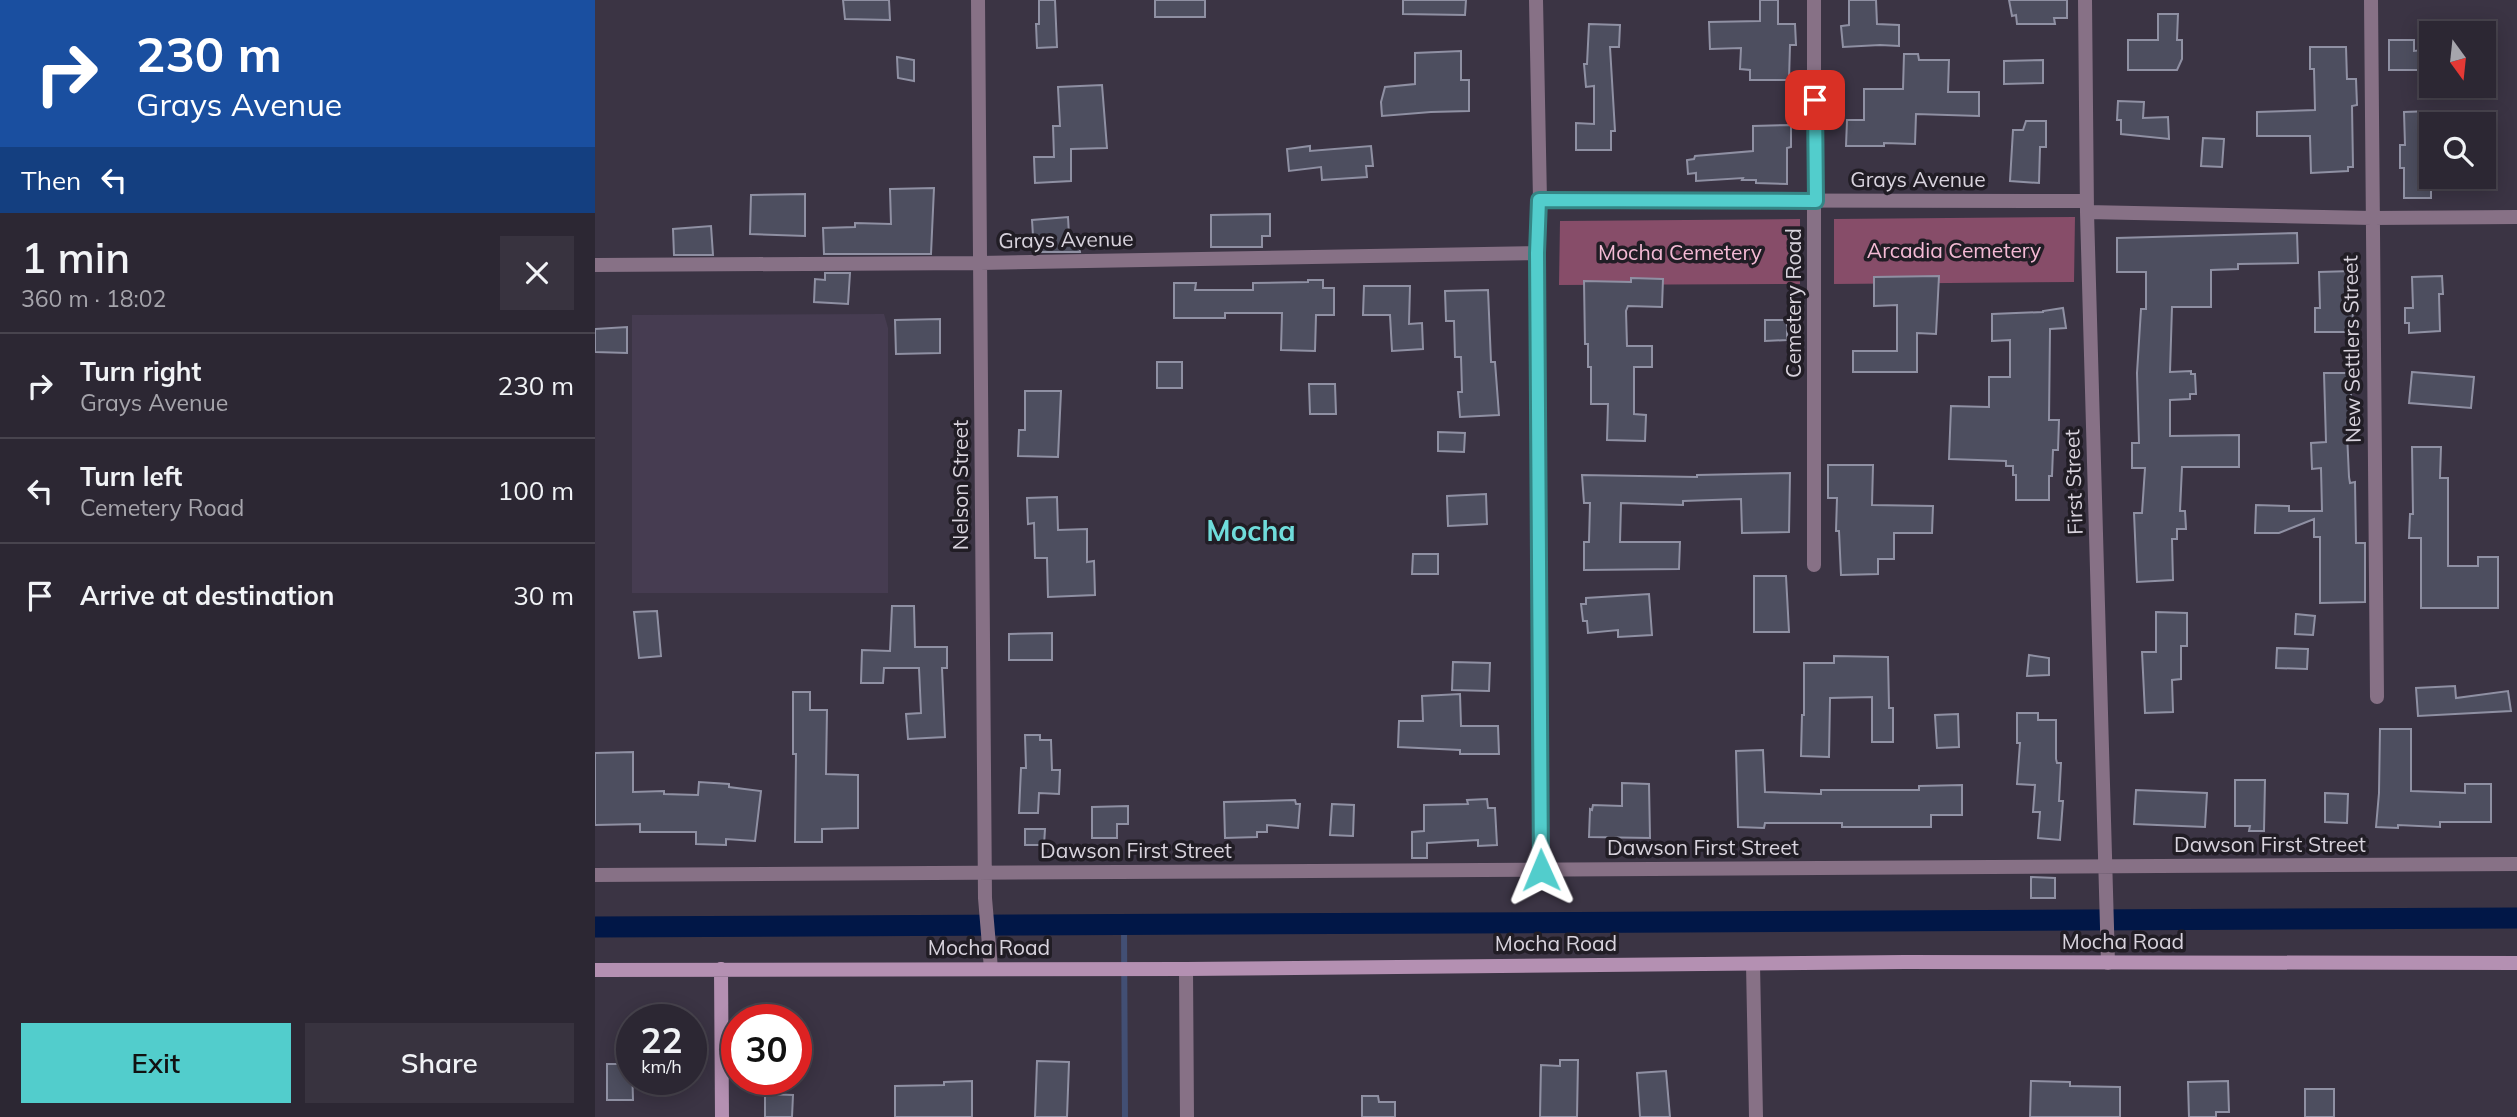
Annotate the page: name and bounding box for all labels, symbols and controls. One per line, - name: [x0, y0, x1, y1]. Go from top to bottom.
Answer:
- north arrow: [2419, 21, 2495, 98]
- map controls: [2419, 21, 2496, 189]
- text: 230 m: [136, 23, 282, 84]
- icon: right: [21, 28, 112, 119]
- pin: [1785, 70, 1845, 130]
- icon: arrive: [1796, 81, 1834, 119]
- text: Grays Avenue: [136, 84, 342, 124]
- button: search: [2419, 112, 2496, 189]
- icon: left: [95, 161, 133, 199]
- text: Then: [21, 164, 81, 197]
- street label: Grays Avenue: [1850, 166, 1986, 192]
- street label: Grays Avenue: [998, 225, 1134, 253]
- street label: Cemetery Road: [1780, 228, 1806, 378]
- text: 1 min: [21, 231, 130, 284]
- button: close: [500, 236, 574, 310]
- park label: Arcadia Cemetery: [1867, 237, 2041, 263]
- park label: Mocha Cemetery: [1598, 239, 1762, 265]
- street label: New Settlers Street: [2336, 255, 2366, 443]
- text: 360 m · 18:02: [21, 284, 166, 313]
- text: Turn right: [80, 355, 201, 388]
- icon: right: [21, 367, 59, 405]
- text: 230 m: [498, 369, 574, 402]
- text: Grays Avenue: [80, 388, 228, 417]
- street label: Nelson Street: [947, 420, 973, 550]
- street label: First Street: [2058, 429, 2088, 535]
- text: Turn left: [80, 460, 182, 493]
- icon: left: [21, 472, 59, 510]
- text: 100 m: [498, 474, 574, 507]
- text: Cemetery Road: [80, 493, 244, 522]
- district label: Mocha: [1206, 513, 1296, 548]
- icon: arrive: [21, 577, 59, 615]
- text: Arrive at destination: [80, 579, 335, 612]
- text: 30 m: [513, 579, 574, 612]
- street label: Dawson First Street: [2174, 831, 2366, 857]
- position arrow: [1504, 833, 1578, 907]
- street label: Dawson First Street: [1607, 834, 1799, 860]
- street label: Dawson First Street: [1040, 837, 1232, 863]
- street label: Mocha Road: [2062, 928, 2184, 954]
- street label: Mocha Road: [1495, 930, 1617, 956]
- street label: Mocha Road: [928, 934, 1050, 960]
- speed limit sign: 30: [721, 1004, 812, 1095]
- text: 22: [640, 1018, 683, 1062]
- button: Exit: [21, 1023, 291, 1103]
- button: Share: [305, 1023, 574, 1103]
- text: km/h: [641, 1055, 682, 1078]

